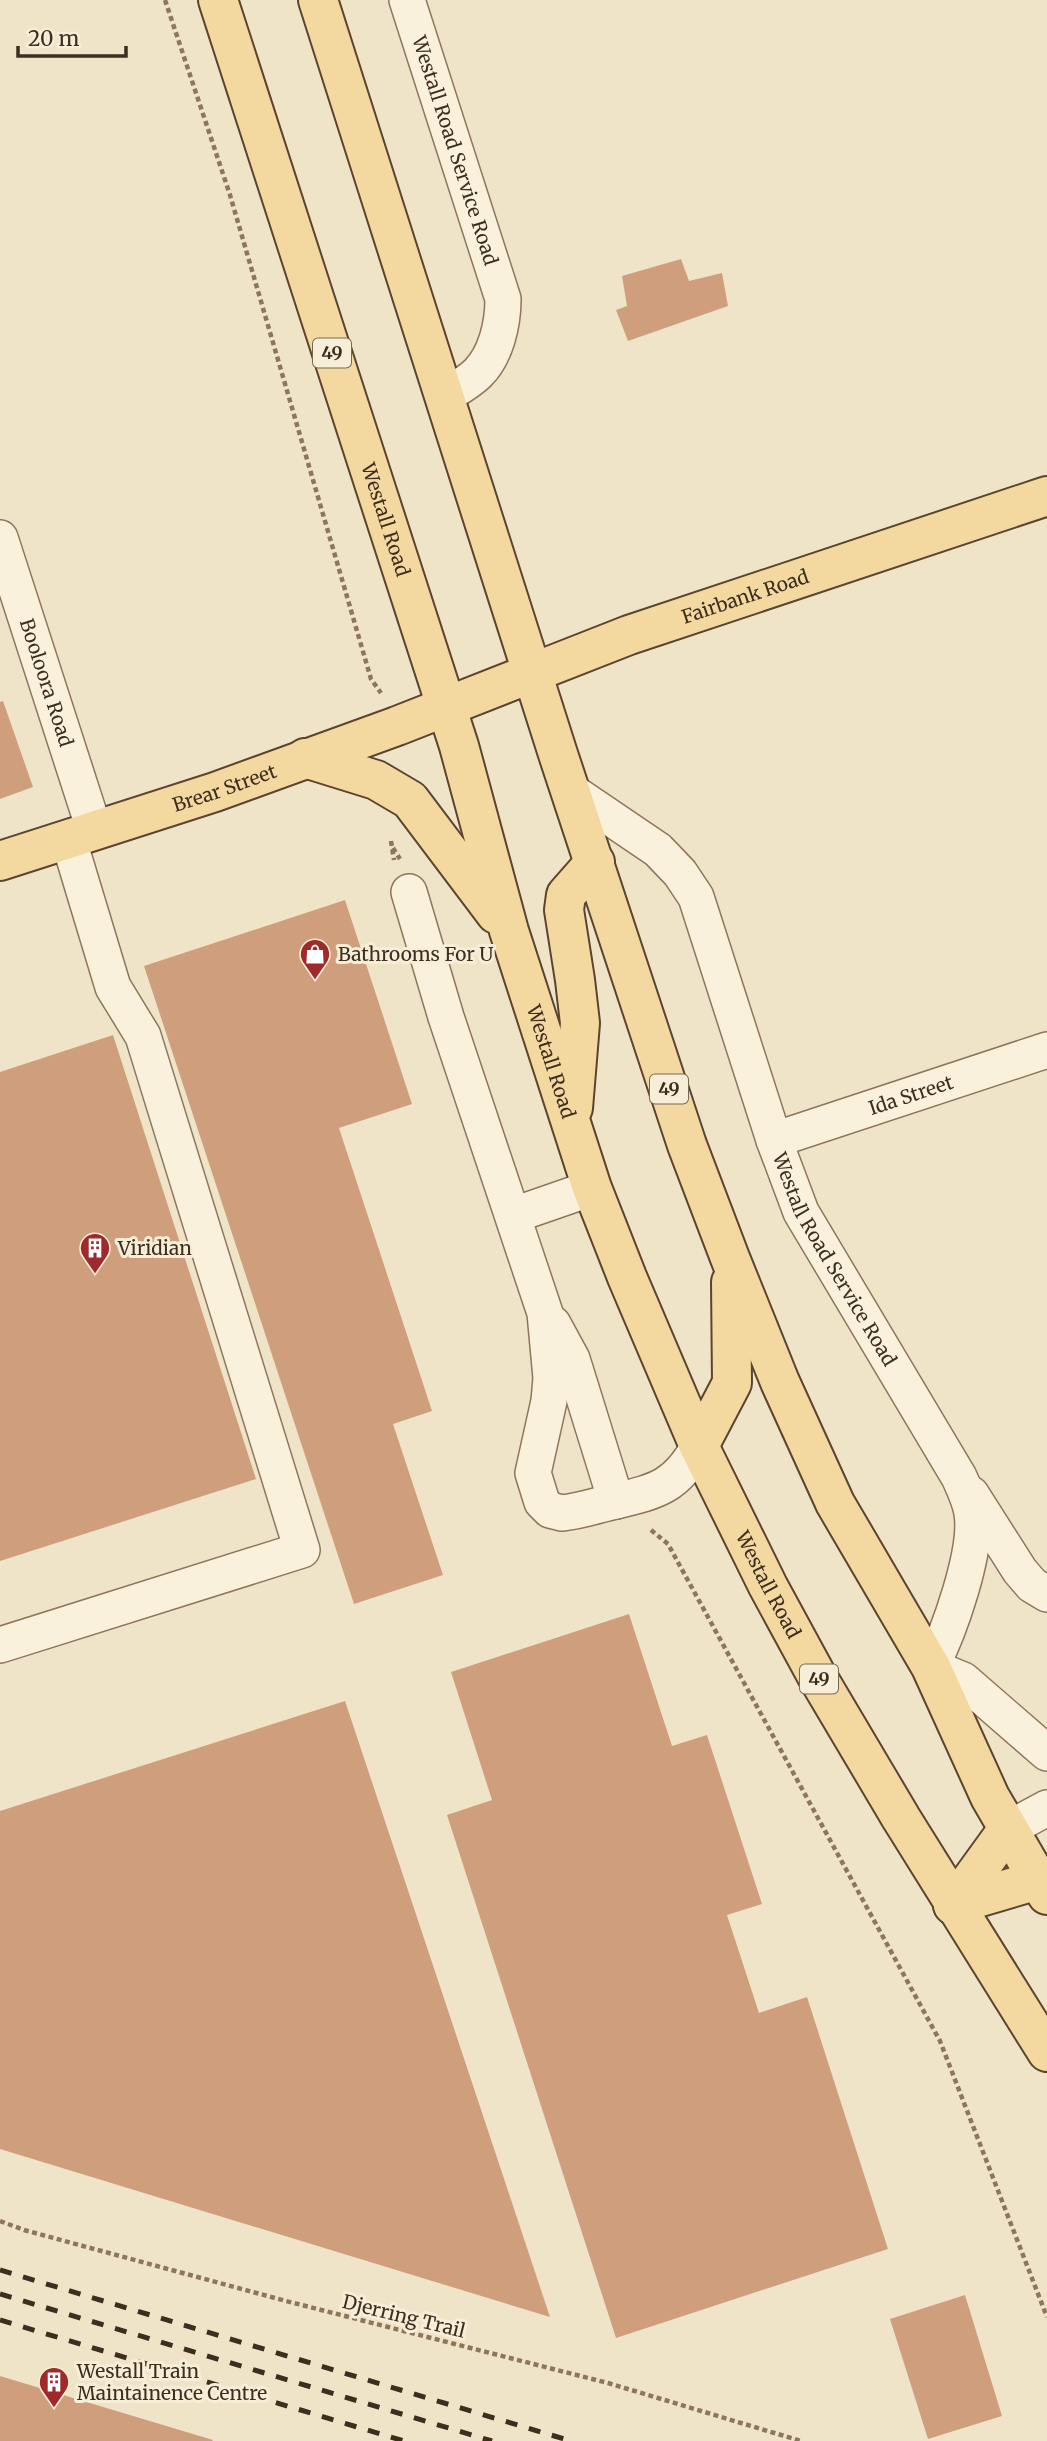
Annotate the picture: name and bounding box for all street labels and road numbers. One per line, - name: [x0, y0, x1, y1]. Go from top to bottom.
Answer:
- street label: Westall Road Service Road: [407, 32, 503, 268]
- road number: 49: [313, 338, 351, 368]
- street label: Westall Road: [356, 459, 415, 579]
- street label: Fairbank Road: [678, 564, 812, 629]
- street label: Booloora Road: [15, 615, 79, 750]
- street label: Brear Street: [169, 759, 280, 817]
- street label: Westall Road: [521, 1001, 581, 1122]
- street label: Ida Street: [865, 1070, 957, 1120]
- road number: 49: [650, 1074, 688, 1104]
- street label: Westall Road Service Road: [767, 1148, 902, 1370]
- street label: Westall Road: [730, 1526, 806, 1643]
- road number: 49: [800, 1664, 838, 1694]
- street label: Djerring Trail: [340, 2289, 468, 2343]

